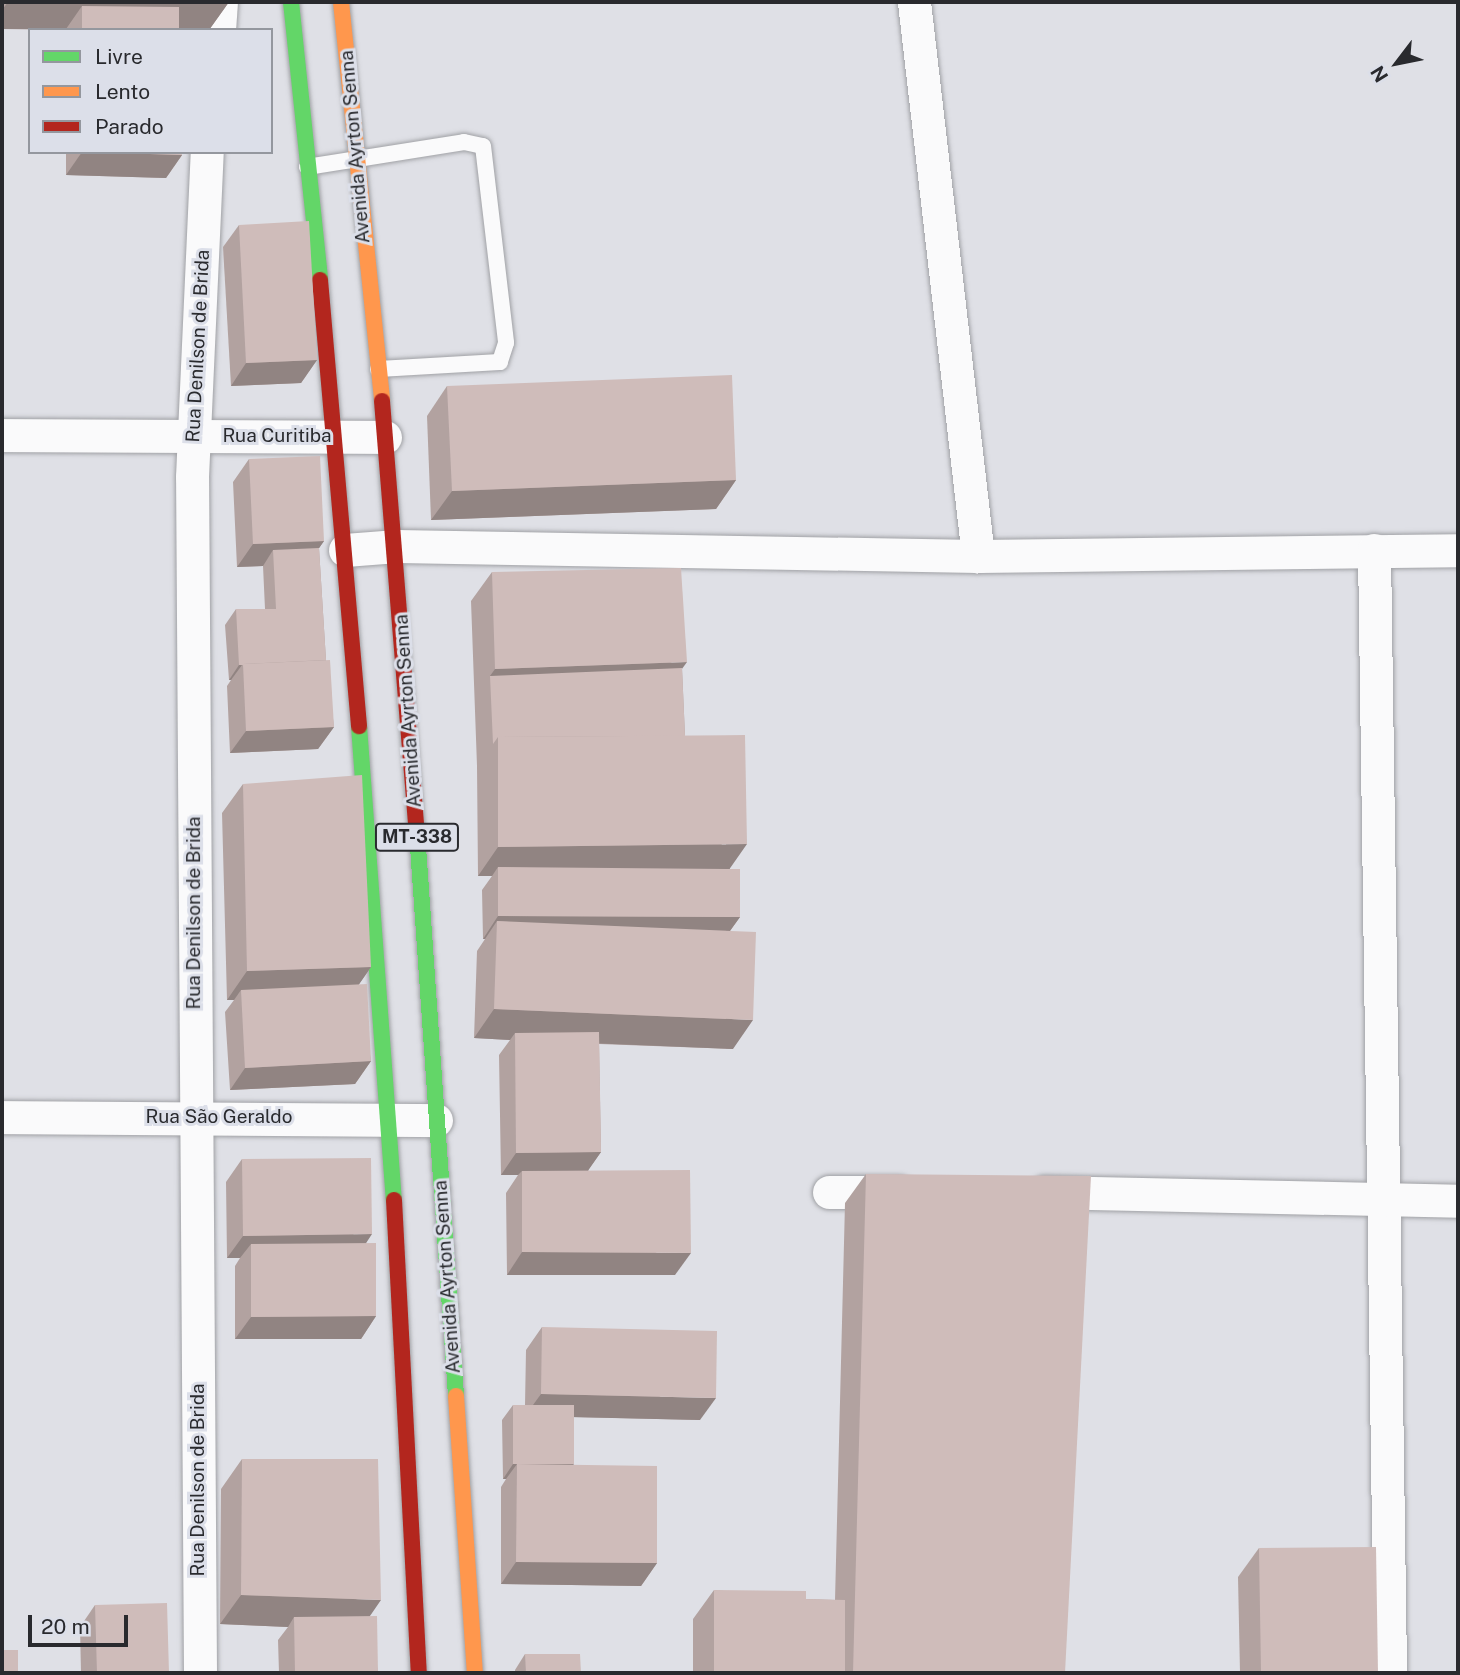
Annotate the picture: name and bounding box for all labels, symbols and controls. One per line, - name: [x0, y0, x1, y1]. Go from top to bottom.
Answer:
- legend: [28, 28, 273, 154]
- north arrow: [1362, 28, 1432, 98]
- text: Livre: [95, 44, 143, 69]
- street label: Avenida Ayrton Senna: [335, 50, 375, 244]
- text: N: [1366, 62, 1392, 86]
- text: Lento: [95, 79, 150, 104]
- text: Parado: [95, 114, 164, 139]
- street label: Rua Denilson de Brida: [182, 249, 214, 443]
- street label: Rua Curitiba: [222, 425, 332, 447]
- street label: Avenida Ayrton Senna: [390, 614, 426, 808]
- street label: Rua Denilson de Brida: [183, 816, 205, 1010]
- road number: MT-338: [373, 822, 461, 852]
- street label: Rua São Geraldo: [145, 1106, 293, 1128]
- street label: Avenida Ayrton Senna: [429, 1180, 465, 1374]
- street label: Rua Denilson de Brida: [187, 1383, 209, 1577]
- scale bar: [32, 1602, 131, 1646]
- text: 20 m: [41, 1614, 90, 1639]

